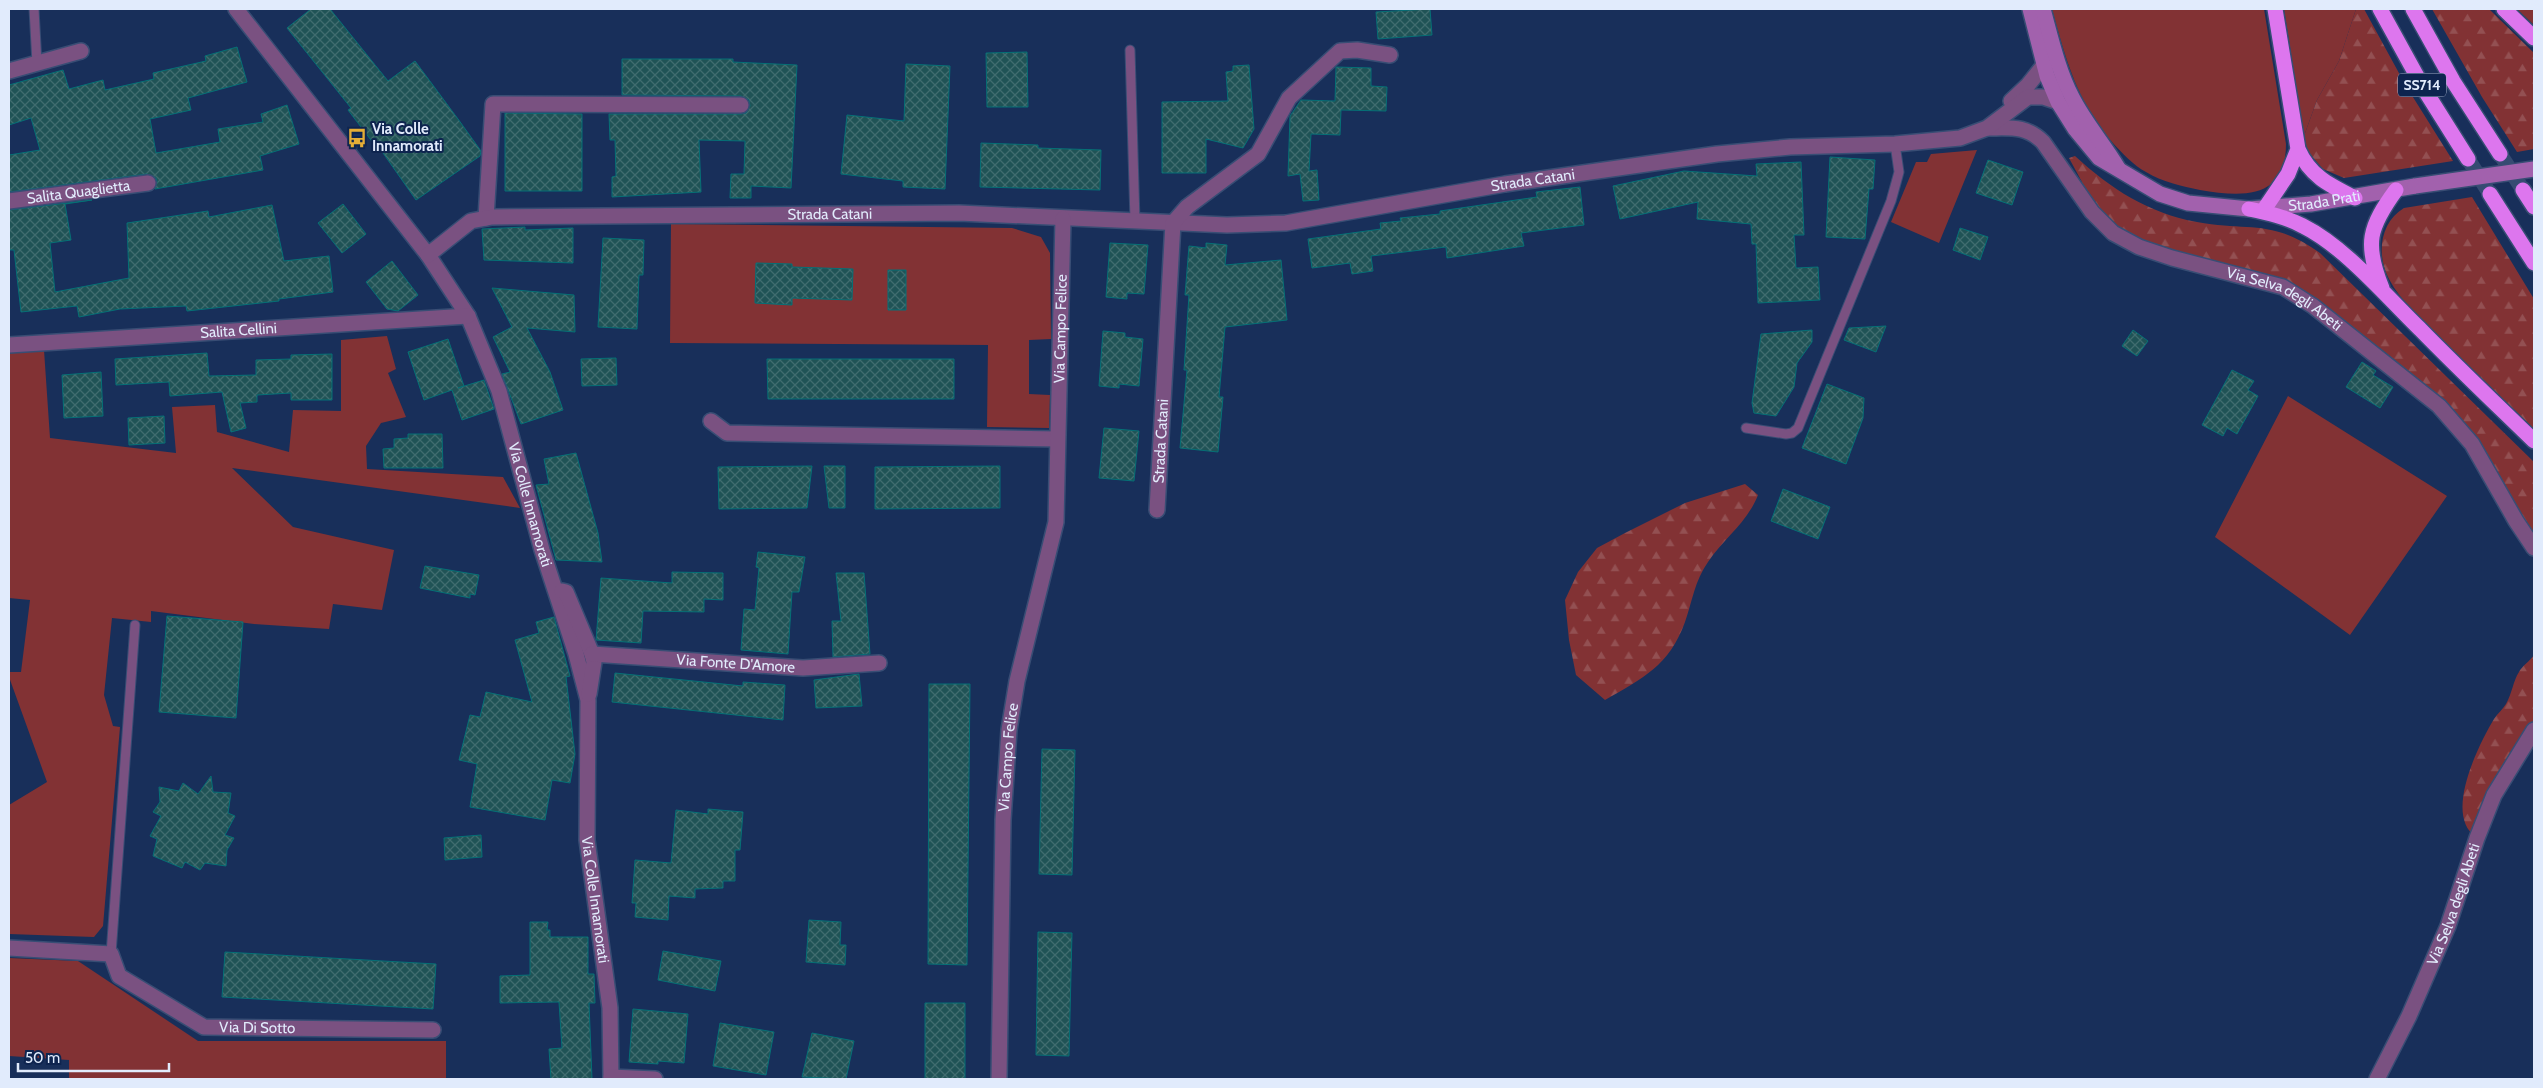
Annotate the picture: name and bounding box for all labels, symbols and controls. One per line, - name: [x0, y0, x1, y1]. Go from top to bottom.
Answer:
- road number: SS714: [2398, 74, 2446, 96]
- place label: Via Colle Innamorati: [372, 120, 443, 155]
- bus stop icon: Via Colle Innamorati: [346, 127, 368, 149]
- street label: Strada Catani: [1489, 165, 1576, 195]
- street label: Salita Quaglietta: [26, 176, 132, 208]
- street label: Strada Prati: [2287, 187, 2362, 215]
- street label: Strada Catani: [787, 205, 872, 223]
- street label: Via Selva degli Abeti: [2224, 264, 2346, 335]
- street label: Via Campo Felice: [1050, 274, 1071, 383]
- street label: Salita Cellini: [200, 319, 277, 342]
- street label: Strada Catani: [1150, 398, 1172, 484]
- street label: Via Colle Innamorati: [504, 441, 556, 569]
- street label: Via Fonte D'Amore: [676, 651, 796, 676]
- street label: Via Campo Felice: [995, 701, 1022, 812]
- street label: Via Colle Innamorati: [578, 835, 613, 964]
- street label: Via Selva degli Abeti: [2423, 841, 2484, 968]
- street label: Via Di Sotto: [219, 1018, 295, 1037]
- scale bar: [18, 1040, 169, 1072]
- text: 50 m: [25, 1049, 60, 1067]

